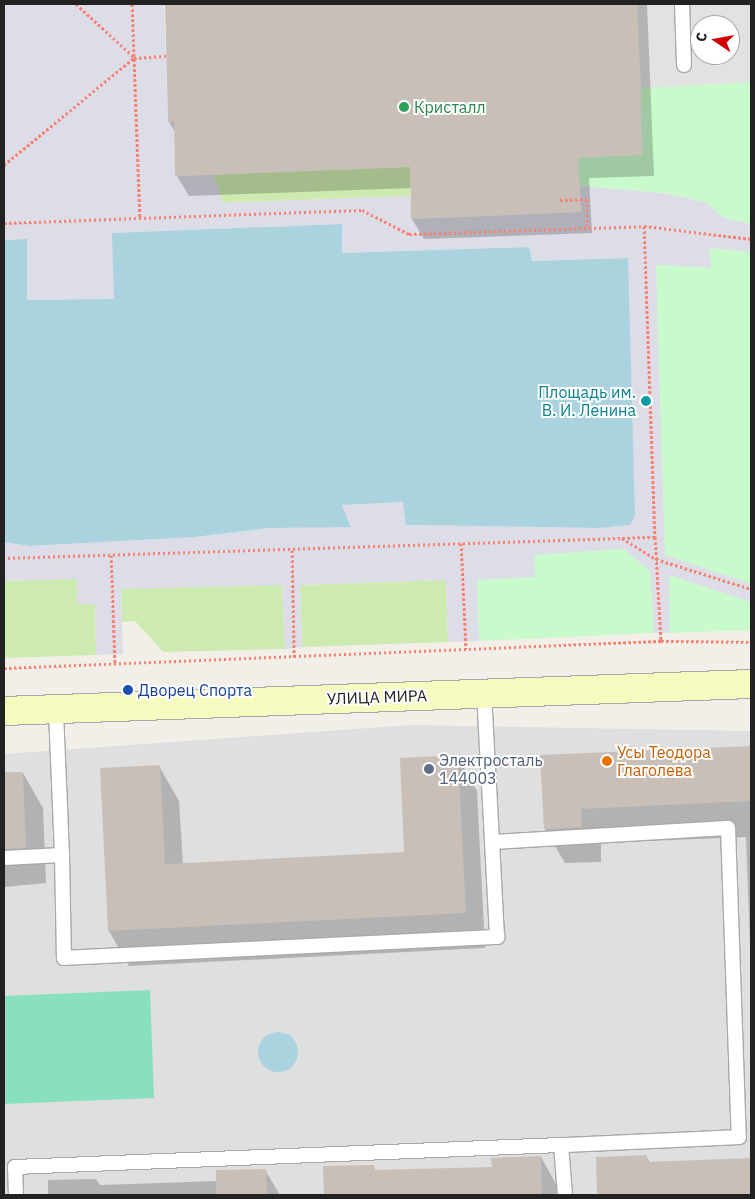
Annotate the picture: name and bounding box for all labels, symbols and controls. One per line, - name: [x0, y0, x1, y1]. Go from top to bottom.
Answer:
- north arrow: [690, 15, 740, 65]
- text: С: [692, 31, 711, 43]
- place label: Кристалл: [414, 97, 486, 117]
- marker: Кристалл: [398, 101, 410, 113]
- place label: Площадь им. В. И. Ленина: [538, 382, 636, 420]
- marker: Площадь им. В. И. Ленина: [640, 395, 652, 407]
- place label: Дворец Спорта: [138, 680, 252, 700]
- marker: Дворец Спорта: [122, 684, 134, 696]
- street label: УЛИЦА МИРА: [327, 686, 427, 708]
- place label: Усы Теодора Глаголева: [617, 742, 711, 780]
- place label: Электросталь 144003: [439, 750, 543, 788]
- marker: Усы Теодора Глаголева: [601, 755, 613, 767]
- marker: Электросталь 144003: [423, 763, 435, 775]

